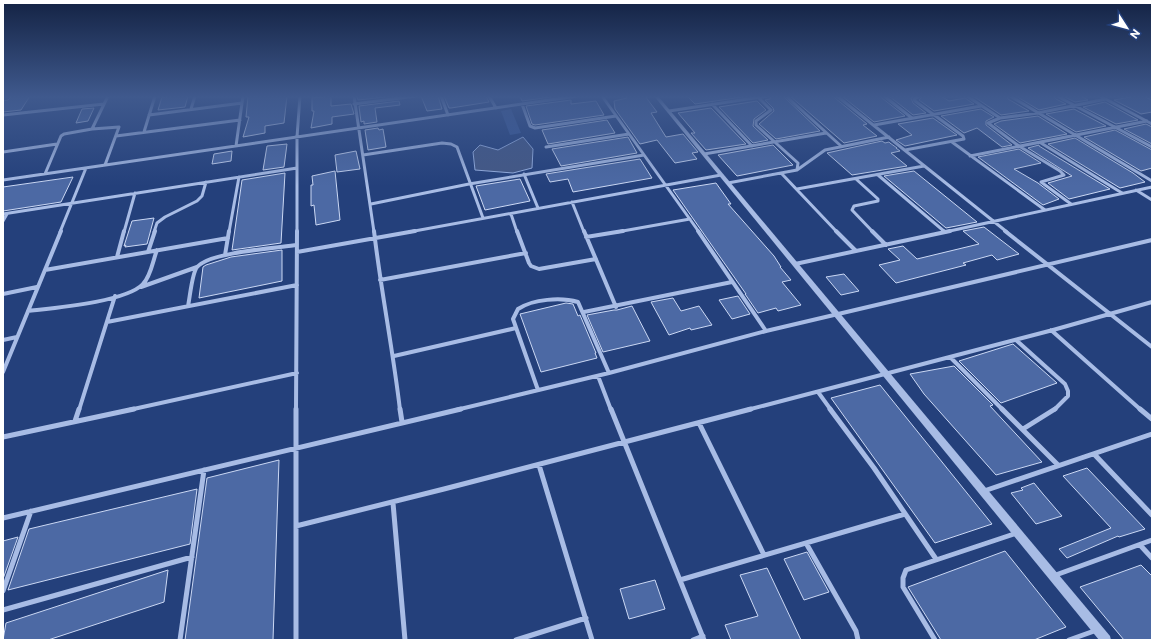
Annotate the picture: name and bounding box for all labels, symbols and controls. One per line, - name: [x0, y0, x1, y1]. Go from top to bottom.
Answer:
- north arrow: [1107, 8, 1147, 48]
- text: N: [1128, 27, 1143, 41]

